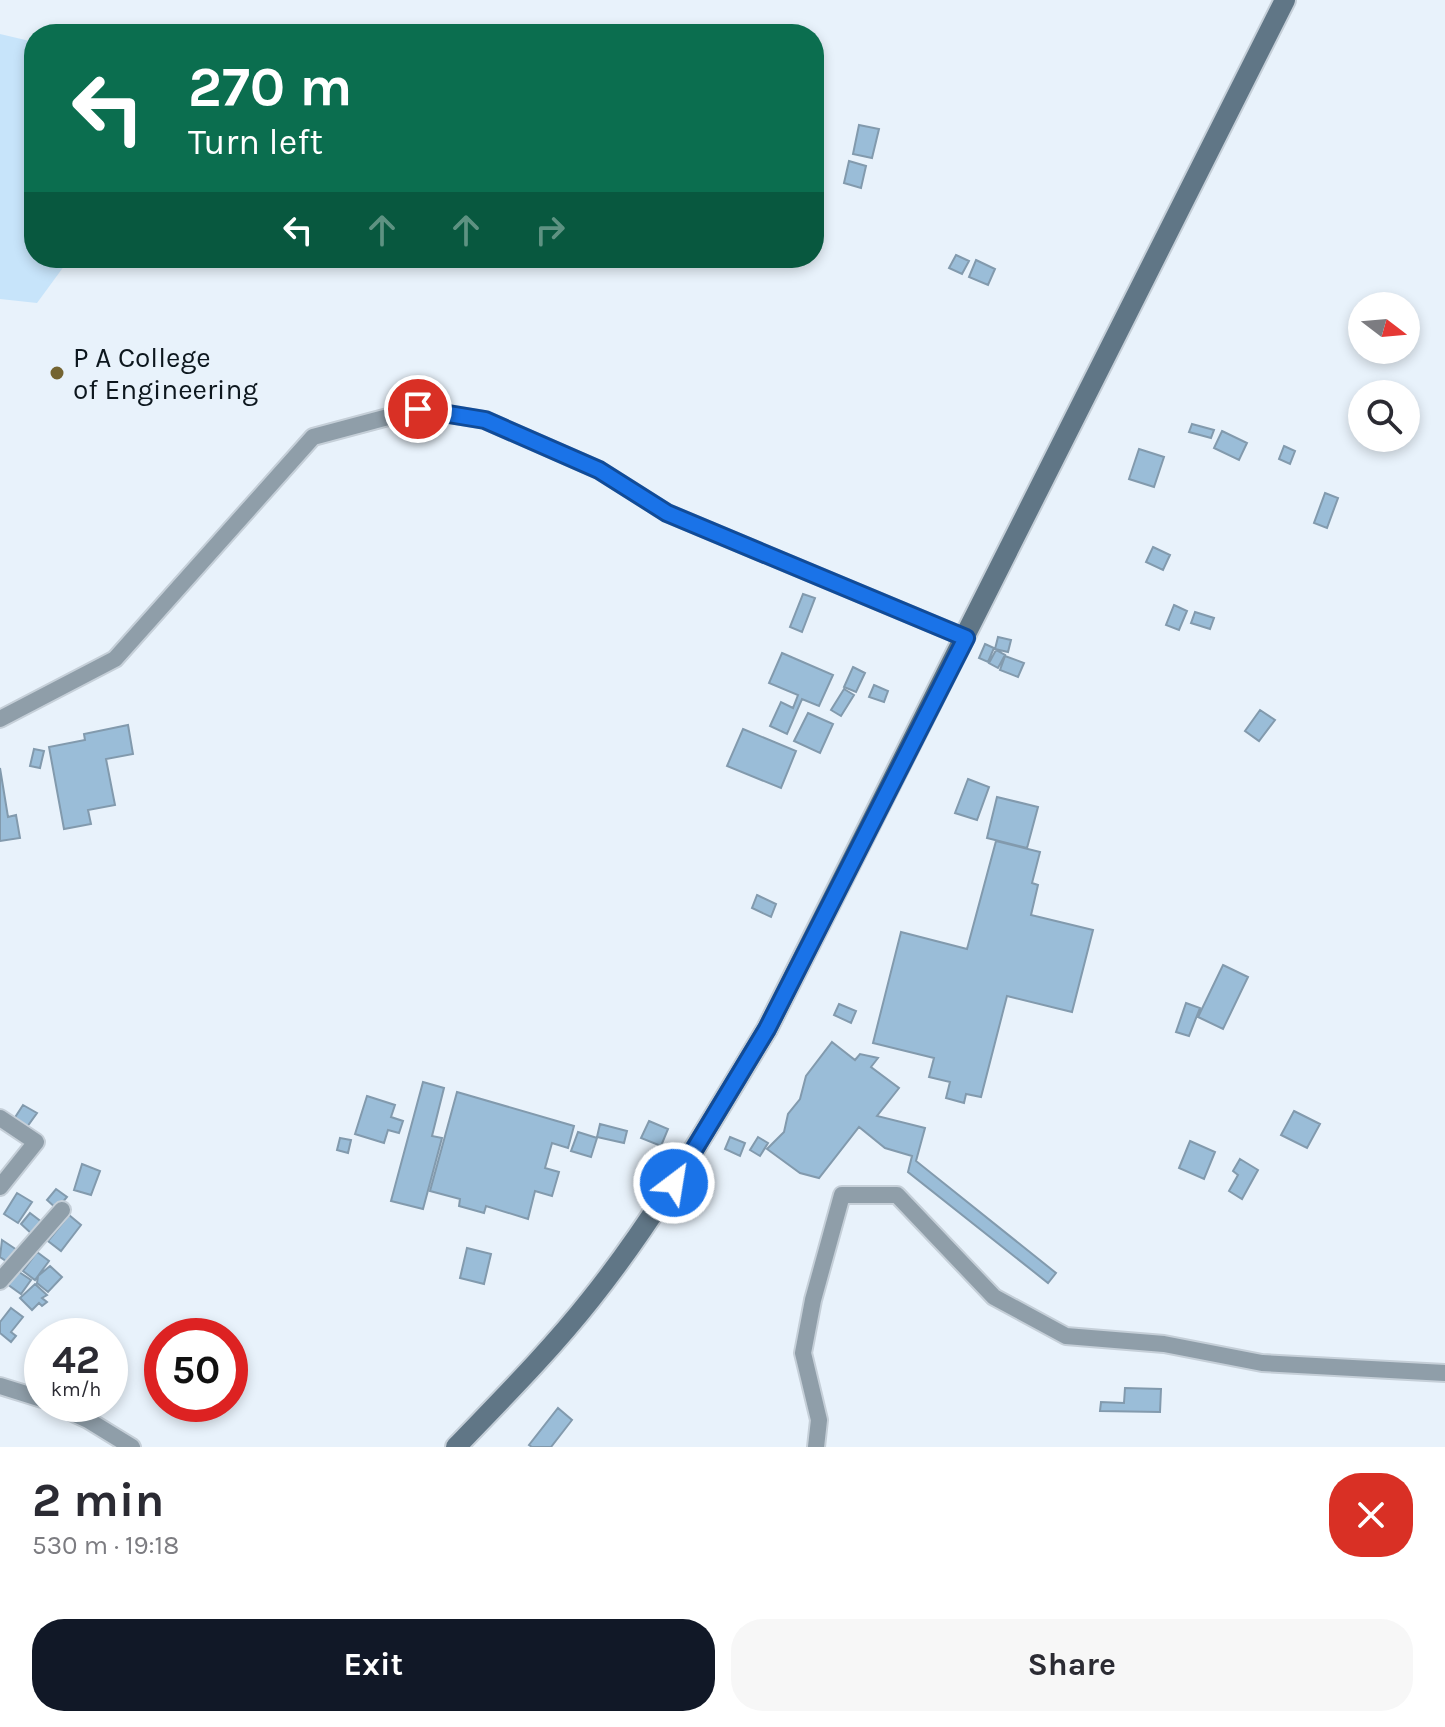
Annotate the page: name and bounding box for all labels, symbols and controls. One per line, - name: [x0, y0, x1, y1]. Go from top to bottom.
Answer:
- text: 270 m: [188, 54, 352, 119]
- icon: left: [56, 56, 160, 160]
- text: Turn left: [188, 121, 323, 163]
- icon: left: [276, 208, 320, 252]
- icon: ahead: [360, 208, 404, 252]
- icon: ahead: [444, 208, 488, 252]
- icon: right: [528, 208, 572, 252]
- north arrow: [1348, 292, 1420, 364]
- map controls: [1348, 292, 1420, 452]
- place label: P A College of Engineering: [73, 341, 258, 406]
- marker: P A College of Engineering: [48, 364, 66, 382]
- pin: [384, 375, 452, 443]
- button: search: [1348, 380, 1420, 452]
- icon: arrive: [396, 387, 440, 431]
- position arrow: [632, 1141, 716, 1225]
- speed limit sign: 50: [144, 1318, 248, 1422]
- text: 42: [52, 1336, 100, 1383]
- text: km/h: [51, 1378, 101, 1401]
- text: 2 min: [32, 1472, 164, 1528]
- button: close: [1329, 1473, 1413, 1557]
- text: 530 m · 19:18: [32, 1530, 179, 1561]
- button: Exit: [32, 1619, 715, 1711]
- button: Share: [731, 1619, 1413, 1711]

